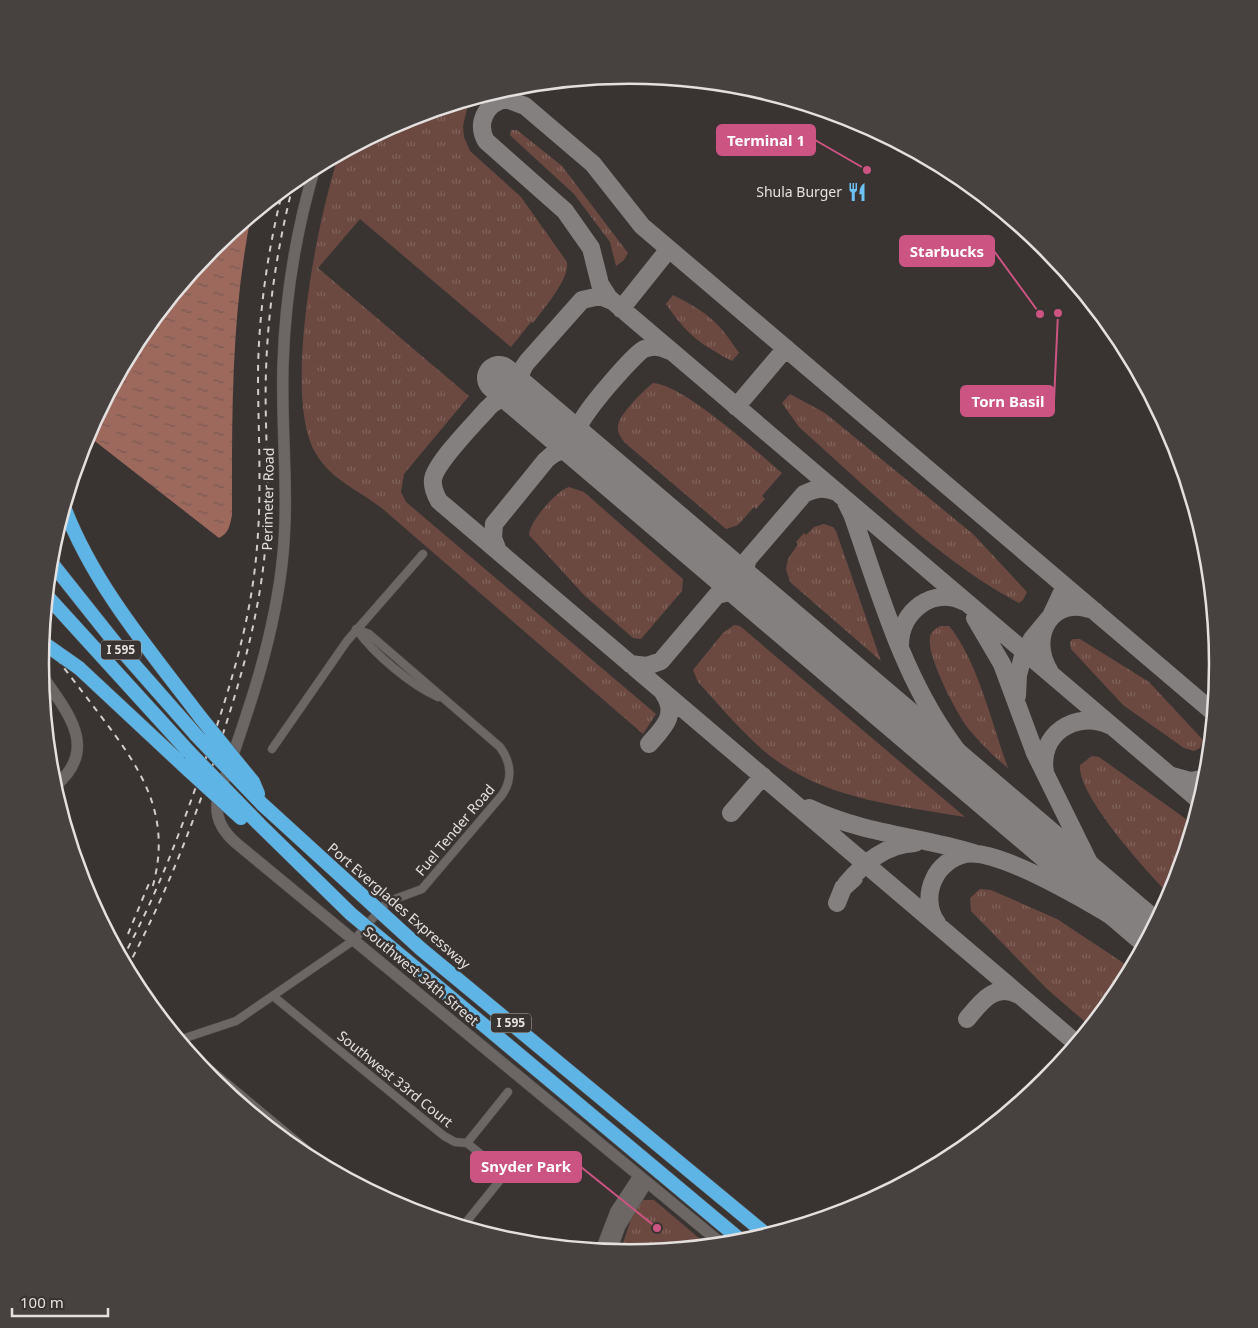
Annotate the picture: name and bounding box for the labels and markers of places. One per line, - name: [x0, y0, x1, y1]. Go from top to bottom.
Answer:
- callout: Terminal 1: [717, 125, 815, 155]
- restaurant icon: Shula Burger: [846, 181, 868, 203]
- place label: Shula Burger: [756, 182, 842, 201]
- callout: Starbucks: [900, 236, 994, 266]
- callout: Torn Basil: [961, 386, 1054, 416]
- callout: Snyder Park: [471, 1152, 581, 1182]

